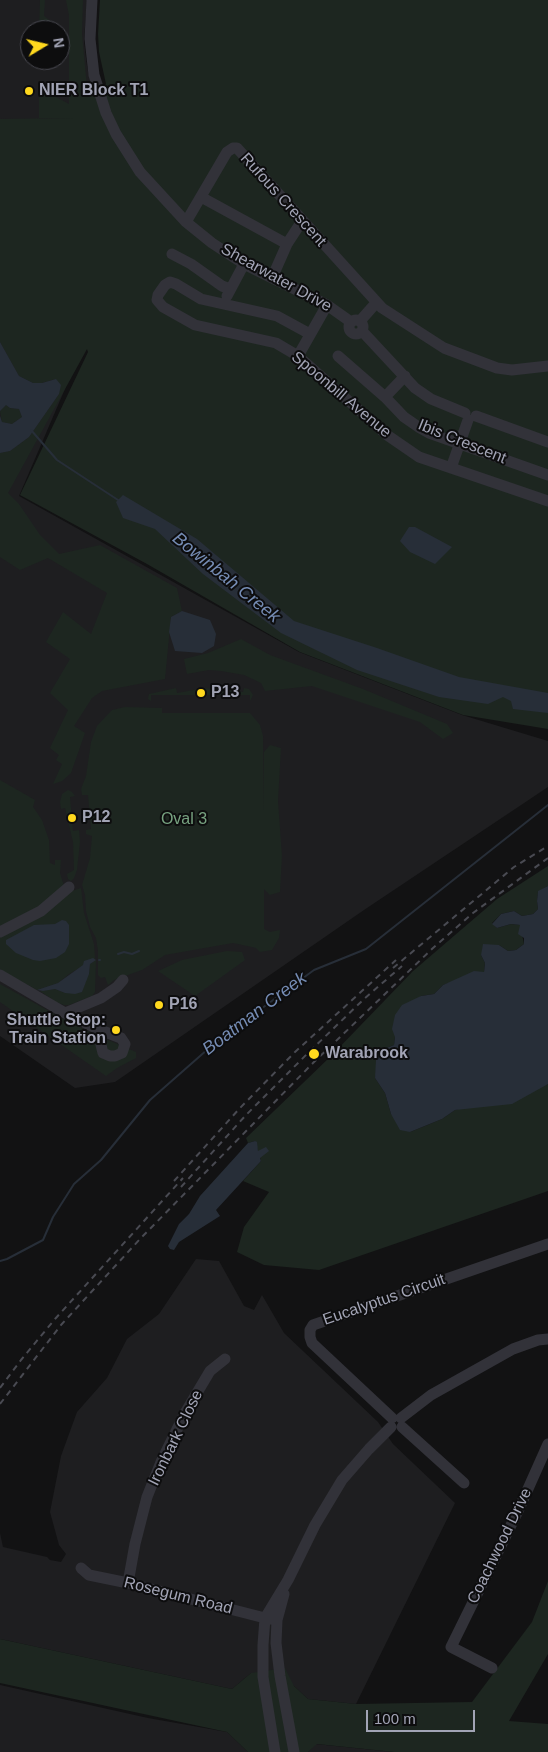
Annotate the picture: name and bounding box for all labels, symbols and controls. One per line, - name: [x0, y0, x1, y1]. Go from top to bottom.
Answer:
- north arrow: [20, 20, 70, 70]
- text: N: [50, 37, 68, 49]
- place label: NIER Block T1: [39, 81, 148, 101]
- marker: NIER Block T1: [23, 85, 35, 97]
- street label: Rufous Crescent: [236, 149, 330, 251]
- street label: Shearwater Drive: [217, 240, 335, 316]
- street label: Spoonbill Avenue: [287, 348, 395, 442]
- street label: Ibis Crescent: [415, 416, 509, 468]
- water label: Bowinbah Creek: [168, 528, 284, 628]
- place label: P13: [211, 683, 239, 703]
- marker: P13: [195, 687, 207, 699]
- place label: P12: [82, 808, 110, 828]
- park label: Oval 3: [161, 810, 207, 830]
- marker: P12: [66, 812, 78, 824]
- water label: Boatman Creek: [199, 968, 311, 1060]
- place label: P16: [169, 995, 197, 1015]
- marker: P16: [153, 999, 165, 1011]
- place label: Shuttle Stop: Train Station: [6, 1011, 106, 1049]
- marker: Shuttle Stop: Train Station: [110, 1024, 122, 1036]
- place label: Warabrook: [325, 1044, 408, 1064]
- marker: Warabrook: [307, 1047, 321, 1061]
- street label: Eucalyptus Circuit: [320, 1270, 448, 1330]
- street label: Ironbark Close: [145, 1387, 207, 1489]
- street label: Coachwood Drive: [464, 1485, 536, 1607]
- street label: Rosegum Road: [122, 1573, 234, 1619]
- scale bar: [368, 1700, 477, 1732]
- text: 100 m: [374, 1710, 416, 1727]

